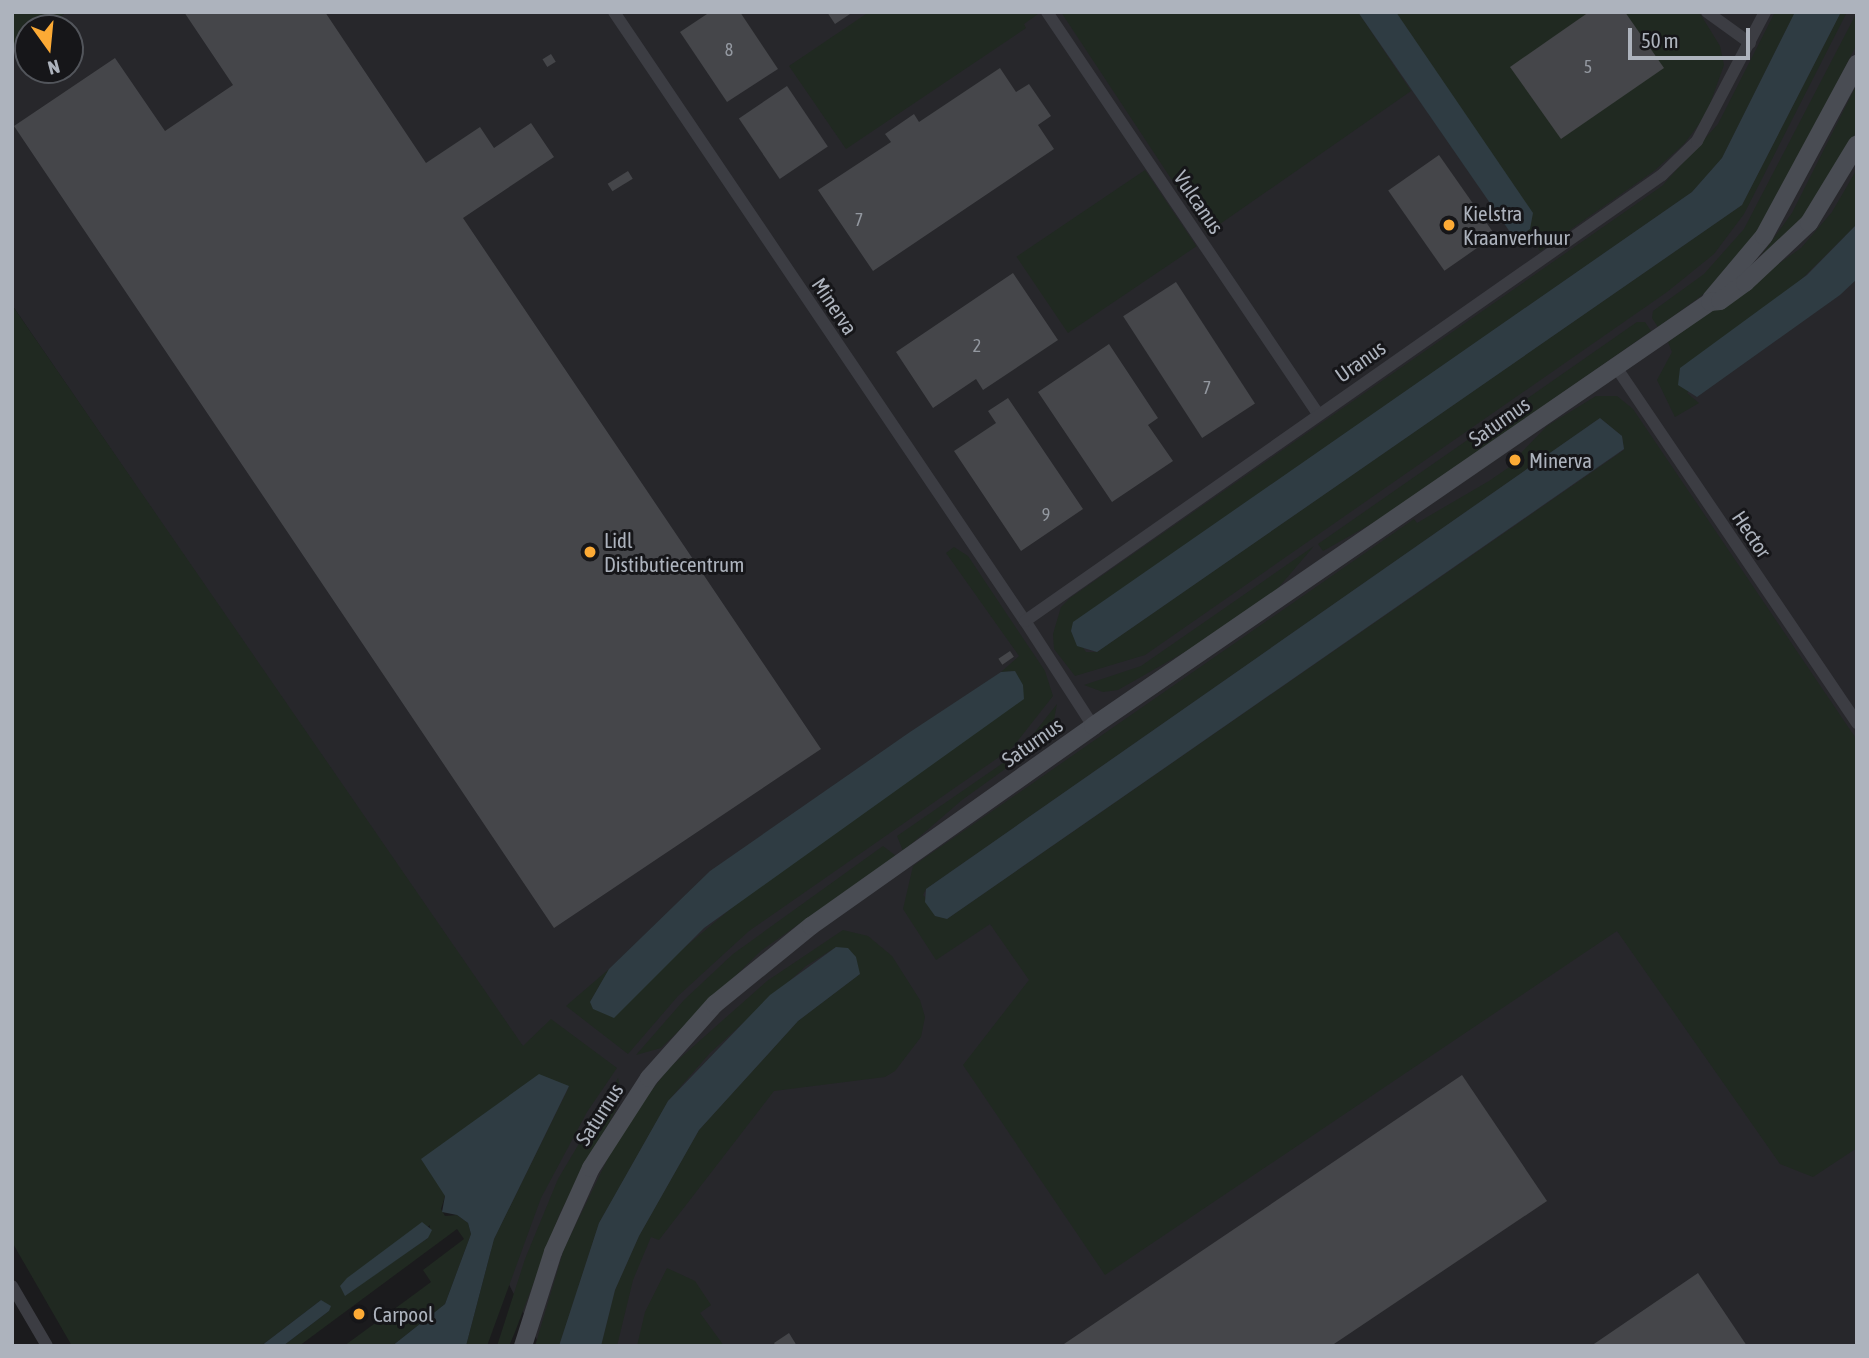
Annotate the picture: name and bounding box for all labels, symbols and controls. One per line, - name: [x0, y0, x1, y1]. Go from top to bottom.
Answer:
- north arrow: [14, 14, 84, 84]
- scale bar: [1631, 14, 1754, 58]
- text: 50 m: [1641, 28, 1679, 52]
- house number: 8: [725, 39, 733, 61]
- text: N: [46, 55, 62, 79]
- house number: 5: [1584, 56, 1592, 78]
- street label: Vulcanus: [1169, 166, 1229, 238]
- place label: Kielstra Kraanverhuur: [1463, 200, 1570, 250]
- house number: 7: [855, 209, 863, 231]
- marker: Kielstra Kraanverhuur: [1441, 217, 1457, 233]
- street label: Minerva: [807, 273, 863, 339]
- house number: 2: [973, 335, 981, 357]
- street label: Uranus: [1330, 335, 1390, 387]
- house number: 7: [1203, 377, 1211, 399]
- street label: Saturnus: [1464, 391, 1534, 451]
- place label: Minerva: [1529, 447, 1592, 473]
- marker: Minerva: [1507, 452, 1523, 468]
- house number: 9: [1042, 504, 1050, 526]
- street label: Hector: [1727, 506, 1777, 562]
- place label: Lidl Distibutiecentrum: [604, 527, 744, 577]
- marker: Lidl Distibutiecentrum: [582, 544, 598, 560]
- street label: Saturnus: [997, 712, 1067, 772]
- street label: Saturnus: [570, 1078, 628, 1150]
- place label: Carpool: [373, 1301, 434, 1327]
- marker: Carpool: [351, 1306, 367, 1322]

